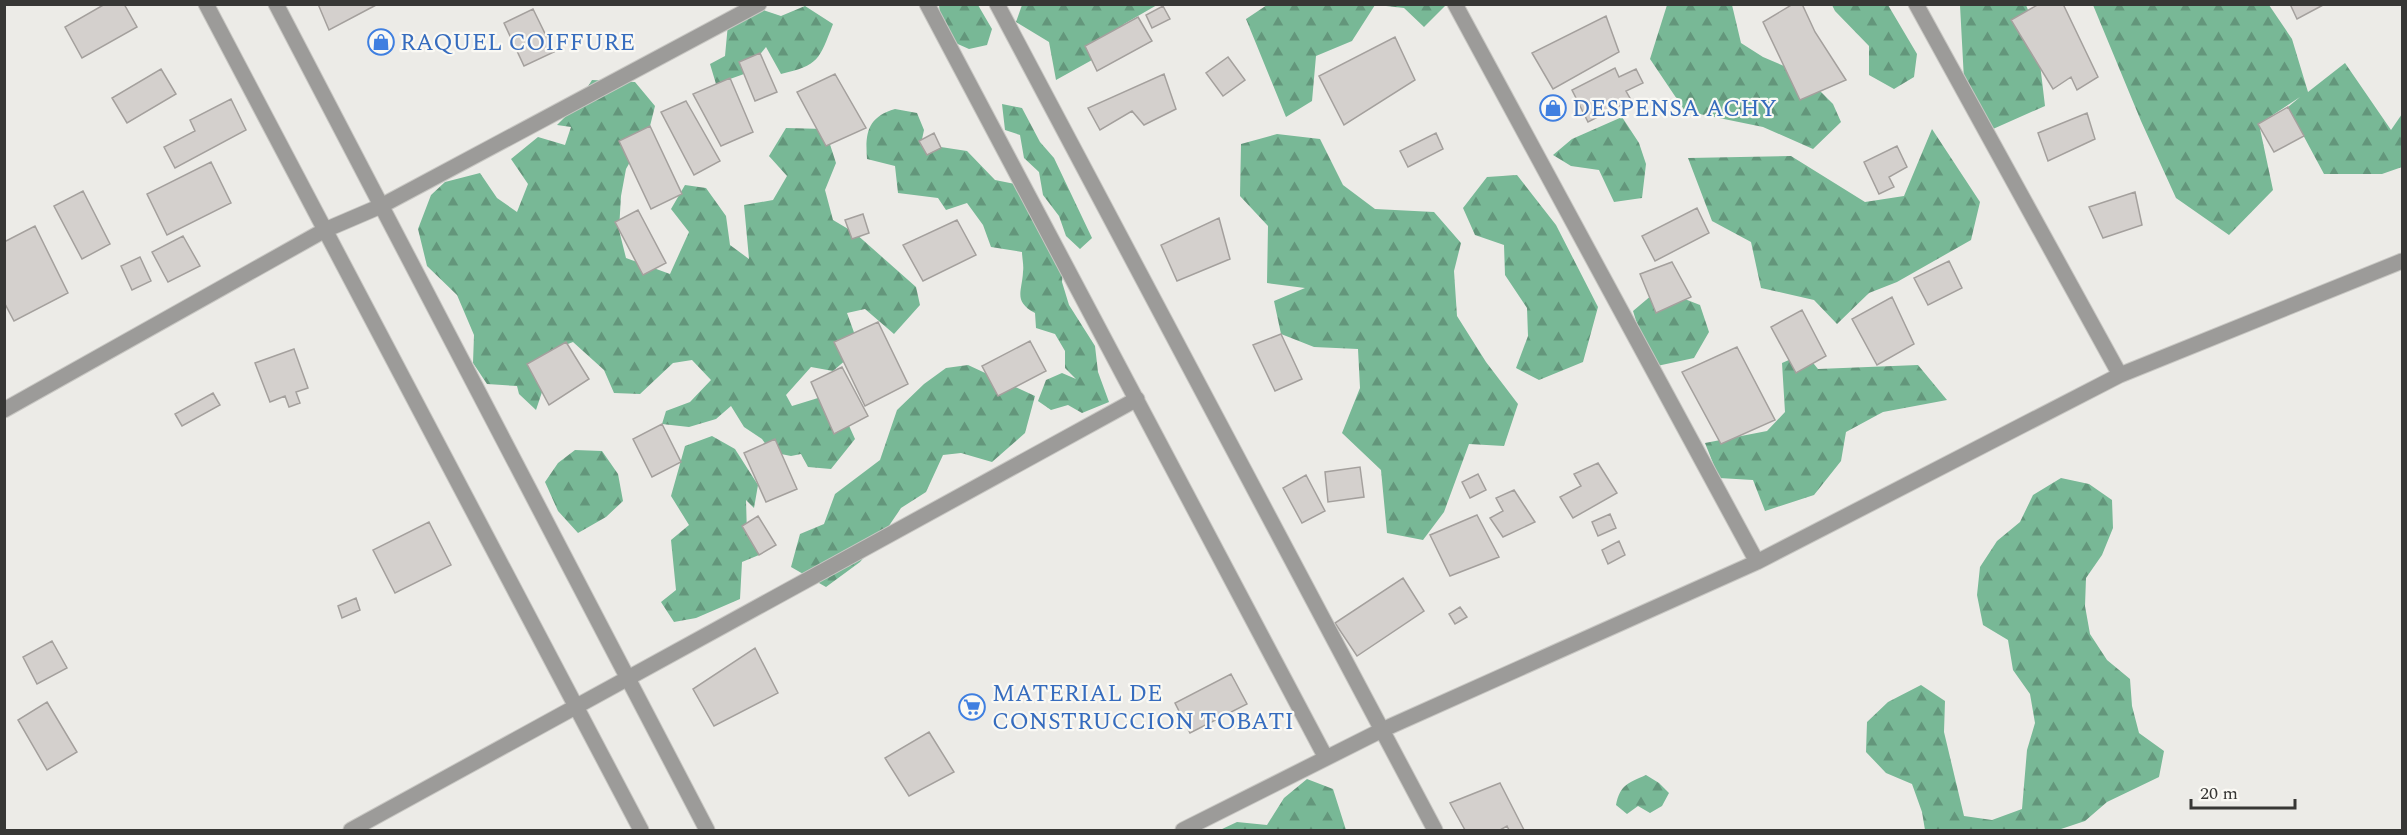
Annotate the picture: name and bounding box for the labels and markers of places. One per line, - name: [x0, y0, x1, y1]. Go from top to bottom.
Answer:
- place label: RAQUEL COIFFURE: [400, 25, 635, 61]
- shop icon: RAQUEL COIFFURE: [366, 27, 396, 57]
- place label: DESPENSA ACHY: [1572, 91, 1777, 127]
- shop icon: DESPENSA ACHY: [1538, 93, 1568, 123]
- place label: MATERIAL DE CONSTRUCCION TOBATI: [992, 676, 1294, 740]
- supermarket icon: MATERIAL DE CONSTRUCCION TOBATI: [957, 692, 987, 722]

